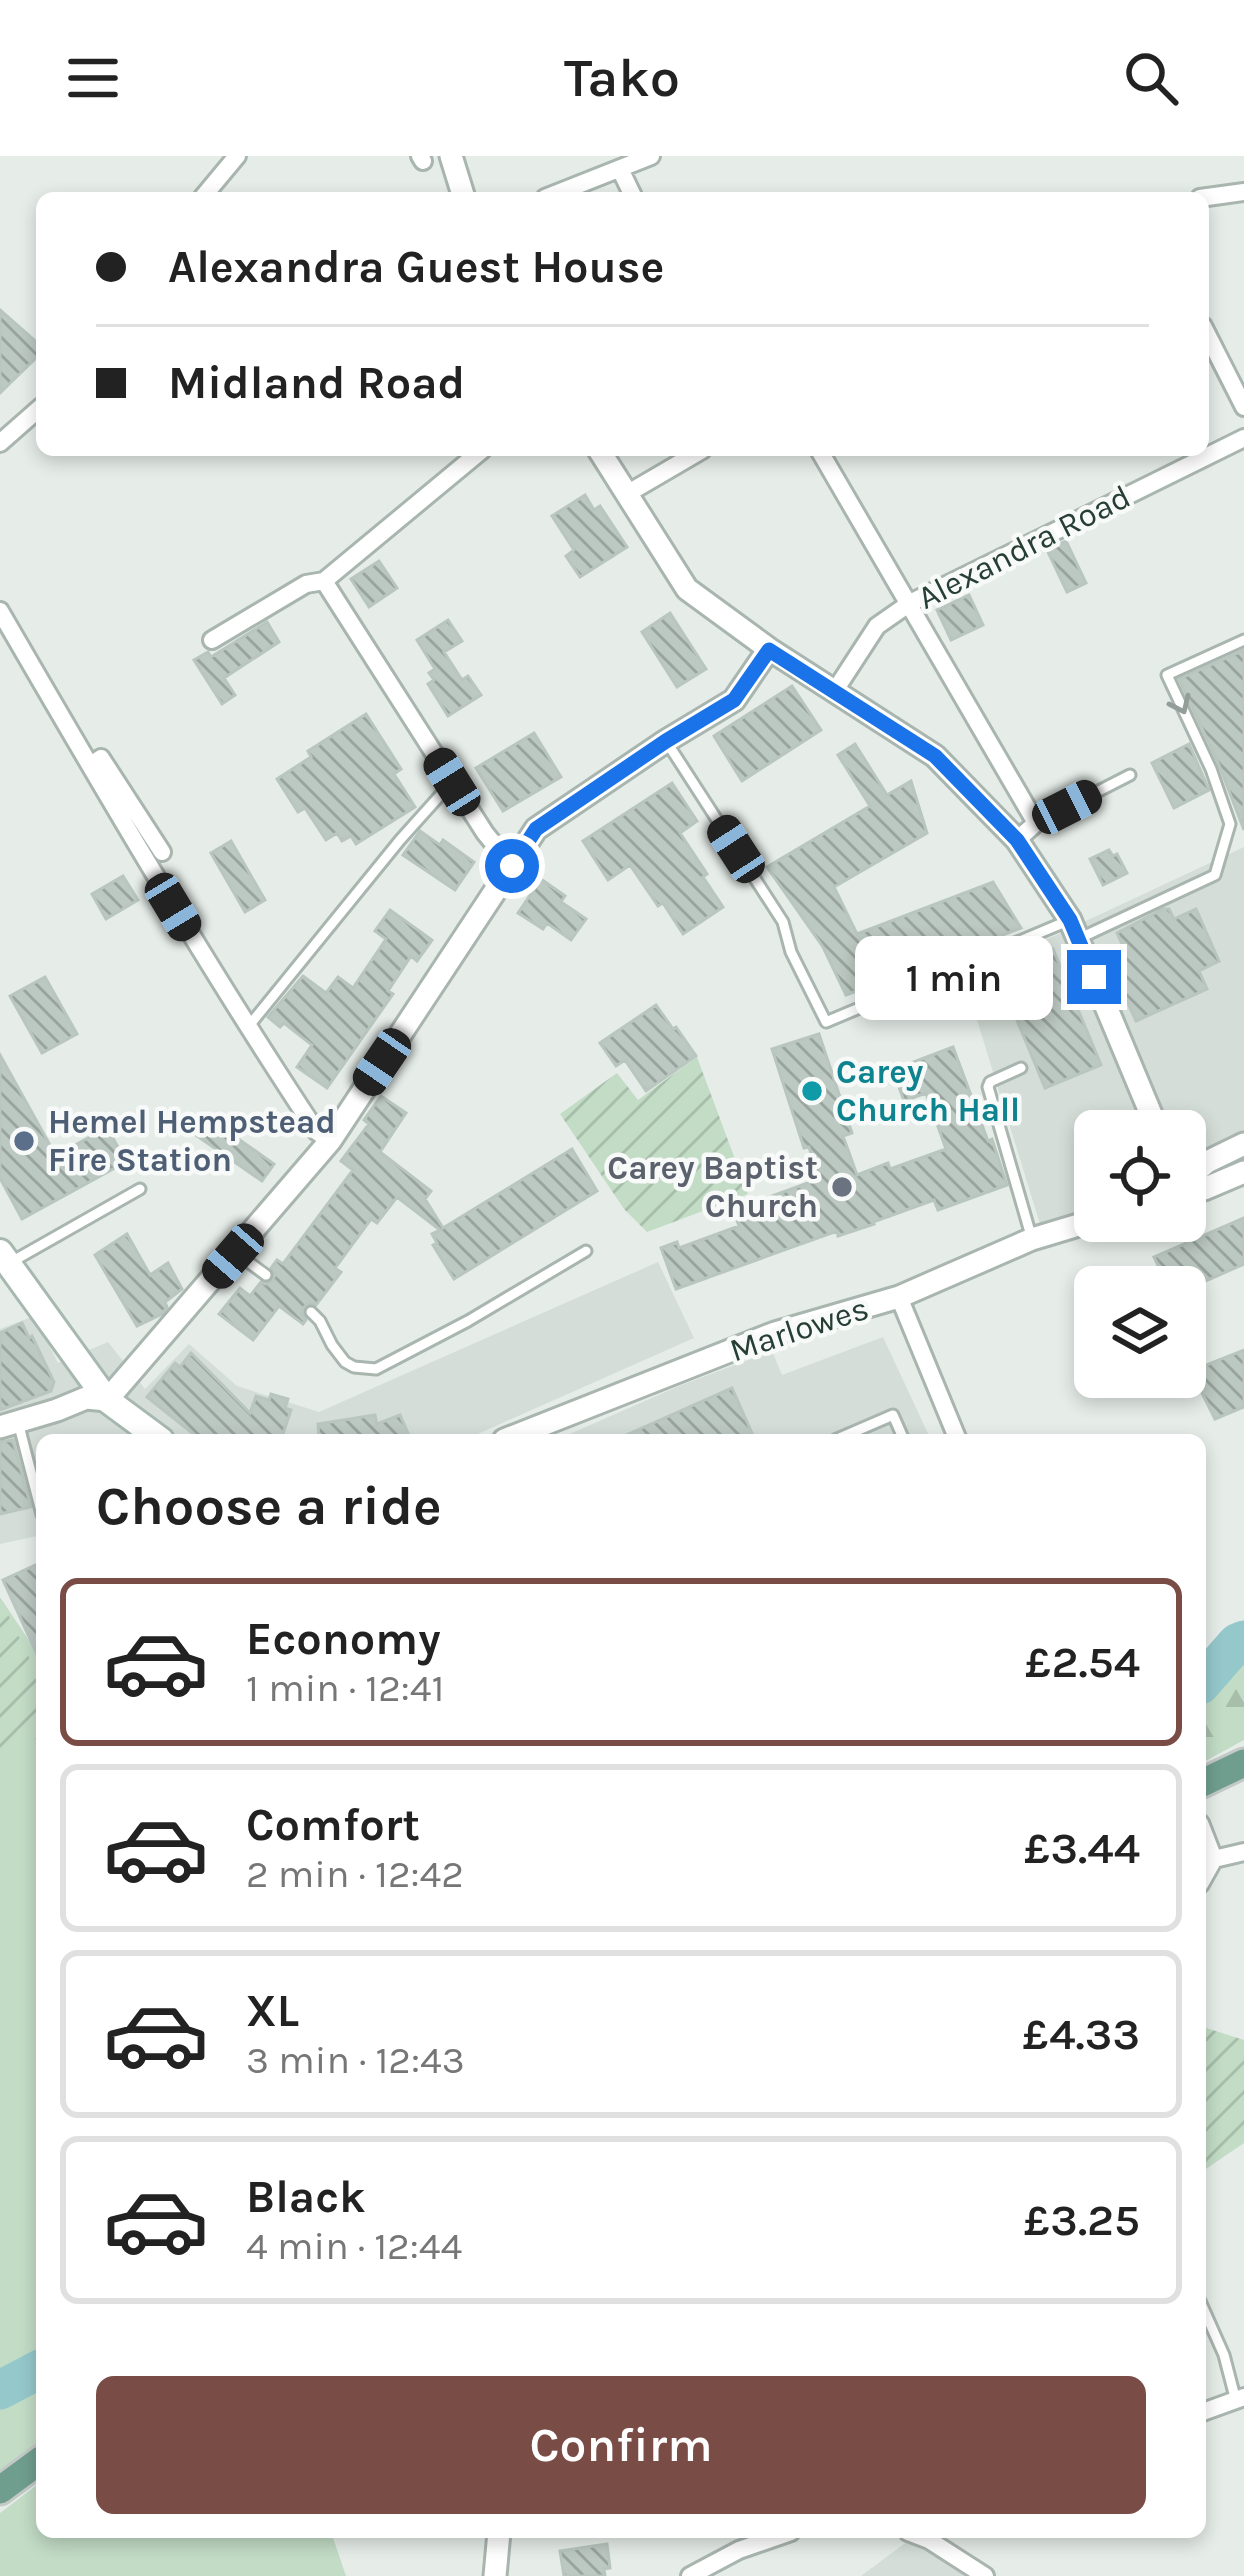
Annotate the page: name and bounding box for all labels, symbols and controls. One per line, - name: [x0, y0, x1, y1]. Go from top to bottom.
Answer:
- icon: menu: [60, 45, 126, 111]
- icon: search: [1118, 45, 1184, 111]
- text: Tako: [564, 46, 680, 110]
- text: Alexandra Guest House: [168, 241, 664, 293]
- text: Midland Road: [168, 357, 465, 409]
- street label: Alexandra Road: [911, 477, 1137, 617]
- one-way arrow: [1167, 693, 1190, 714]
- car: [418, 742, 486, 822]
- car: [1027, 775, 1107, 839]
- car: [701, 809, 771, 889]
- route start: [485, 839, 539, 893]
- car: [139, 867, 207, 947]
- callout: 1 min: [854, 935, 1052, 1019]
- route end: [1067, 950, 1121, 1004]
- text: 1 min: [906, 955, 1002, 1001]
- car: [347, 1022, 417, 1102]
- place label: Carey Church Hall: [836, 1053, 1020, 1129]
- marker: Carey Church Hall: [799, 1078, 825, 1104]
- place label: Hemel Hempstead Fire Station: [48, 1103, 336, 1179]
- map controls: [1074, 1110, 1206, 1398]
- button: locate: [1074, 1110, 1206, 1242]
- marker: Hemel Hempstead Fire Station: [11, 1128, 37, 1154]
- place label: Carey Baptist Church: [607, 1149, 818, 1225]
- marker: Carey Baptist Church: [829, 1174, 855, 1200]
- car: [196, 1217, 270, 1295]
- button: layers: [1074, 1266, 1206, 1398]
- street label: Marlowes: [725, 1289, 873, 1369]
- text: Choose a ride: [96, 1474, 442, 1538]
- icon: car: [102, 1608, 210, 1716]
- text: Economy: [246, 1613, 441, 1665]
- text: £2.54: [1025, 1636, 1140, 1688]
- text: 1 min · 12:41: [246, 1665, 444, 1711]
- icon: car: [102, 1794, 210, 1902]
- text: Comfort: [246, 1799, 420, 1851]
- text: £3.44: [1024, 1822, 1140, 1874]
- text: 2 min · 12:42: [246, 1851, 464, 1897]
- icon: car: [102, 1980, 210, 2088]
- text: XL: [246, 1985, 299, 2037]
- text: £4.33: [1023, 2008, 1140, 2060]
- text: 3 min · 12:43: [246, 2037, 465, 2083]
- icon: car: [102, 2166, 210, 2274]
- text: Black: [246, 2171, 366, 2223]
- text: £3.25: [1024, 2194, 1140, 2246]
- text: 4 min · 12:44: [246, 2223, 462, 2269]
- button: Confirm: [96, 2376, 1146, 2514]

